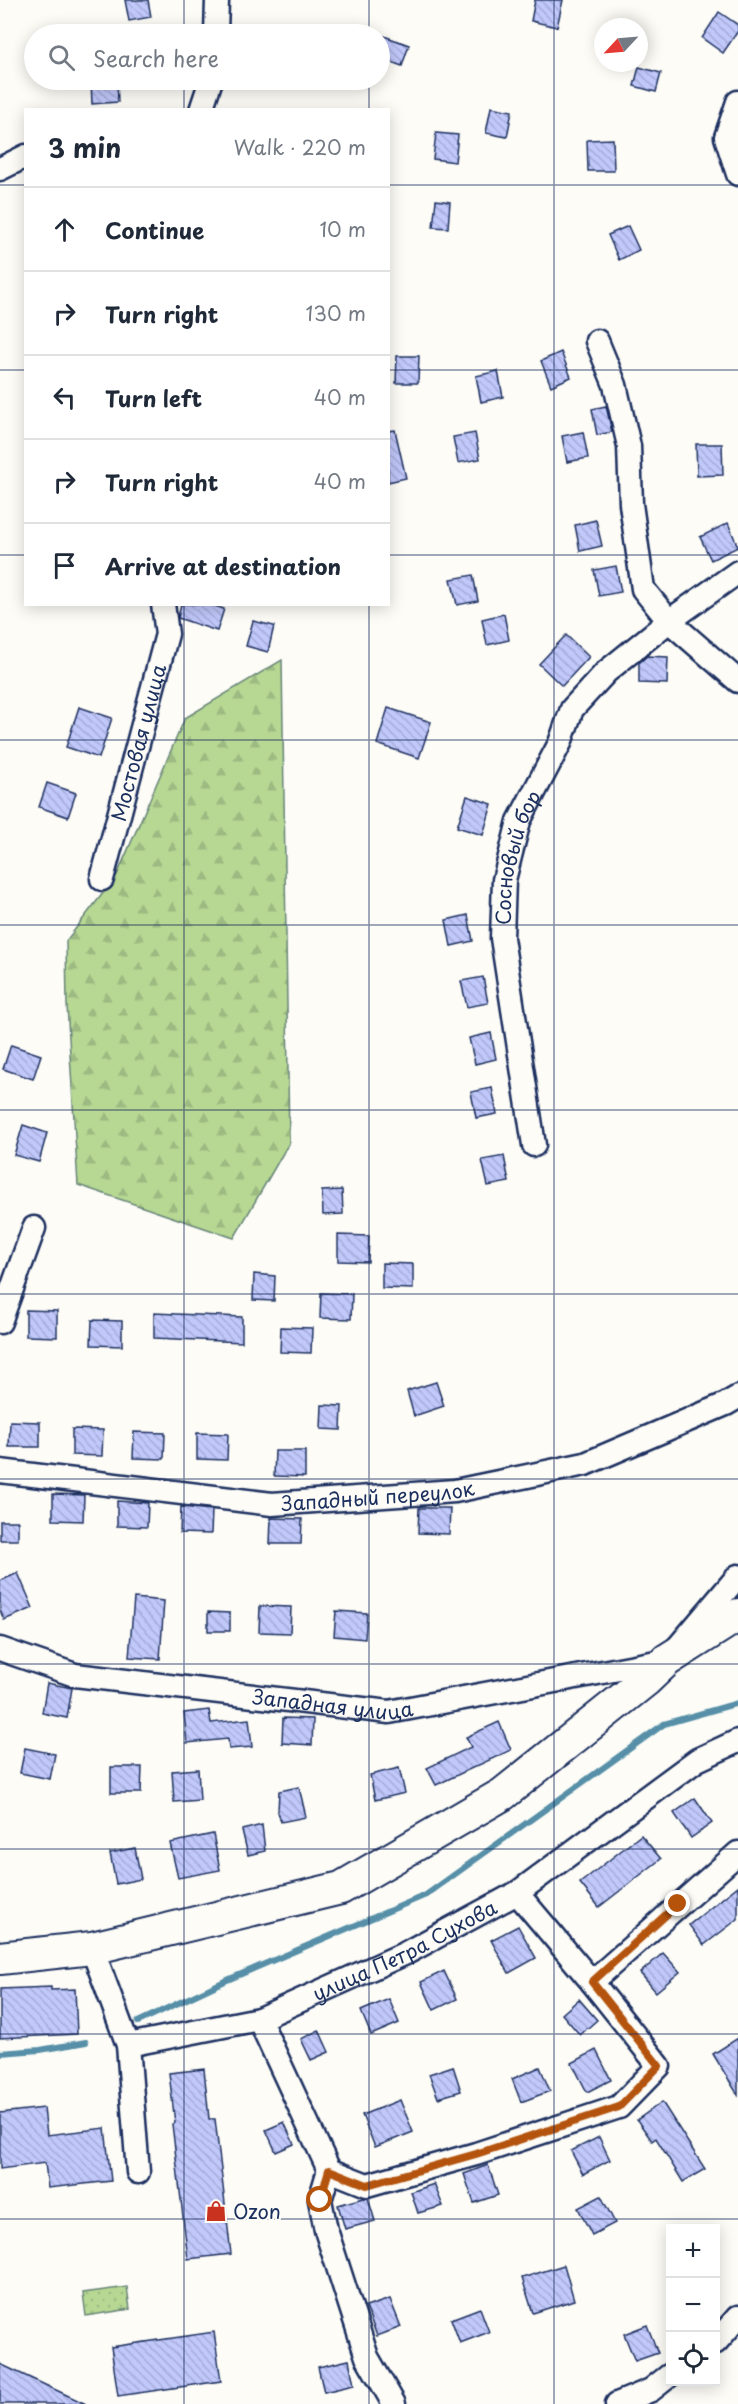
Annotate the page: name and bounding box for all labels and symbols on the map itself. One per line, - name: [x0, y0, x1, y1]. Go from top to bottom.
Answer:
- north arrow: [594, 18, 648, 72]
- street label: Мостовая улица: [103, 660, 173, 825]
- street label: Сосновый бор: [487, 785, 548, 926]
- street label: Западный переулок: [280, 1472, 477, 1518]
- street label: Западная улица: [251, 1681, 416, 1727]
- route end: [664, 1890, 690, 1916]
- street label: улица Петра Сухова: [307, 1892, 502, 2008]
- route start: [306, 2186, 332, 2212]
- place label: Ozon: [233, 2196, 281, 2226]
- shop icon: Ozon: [204, 2199, 228, 2223]

